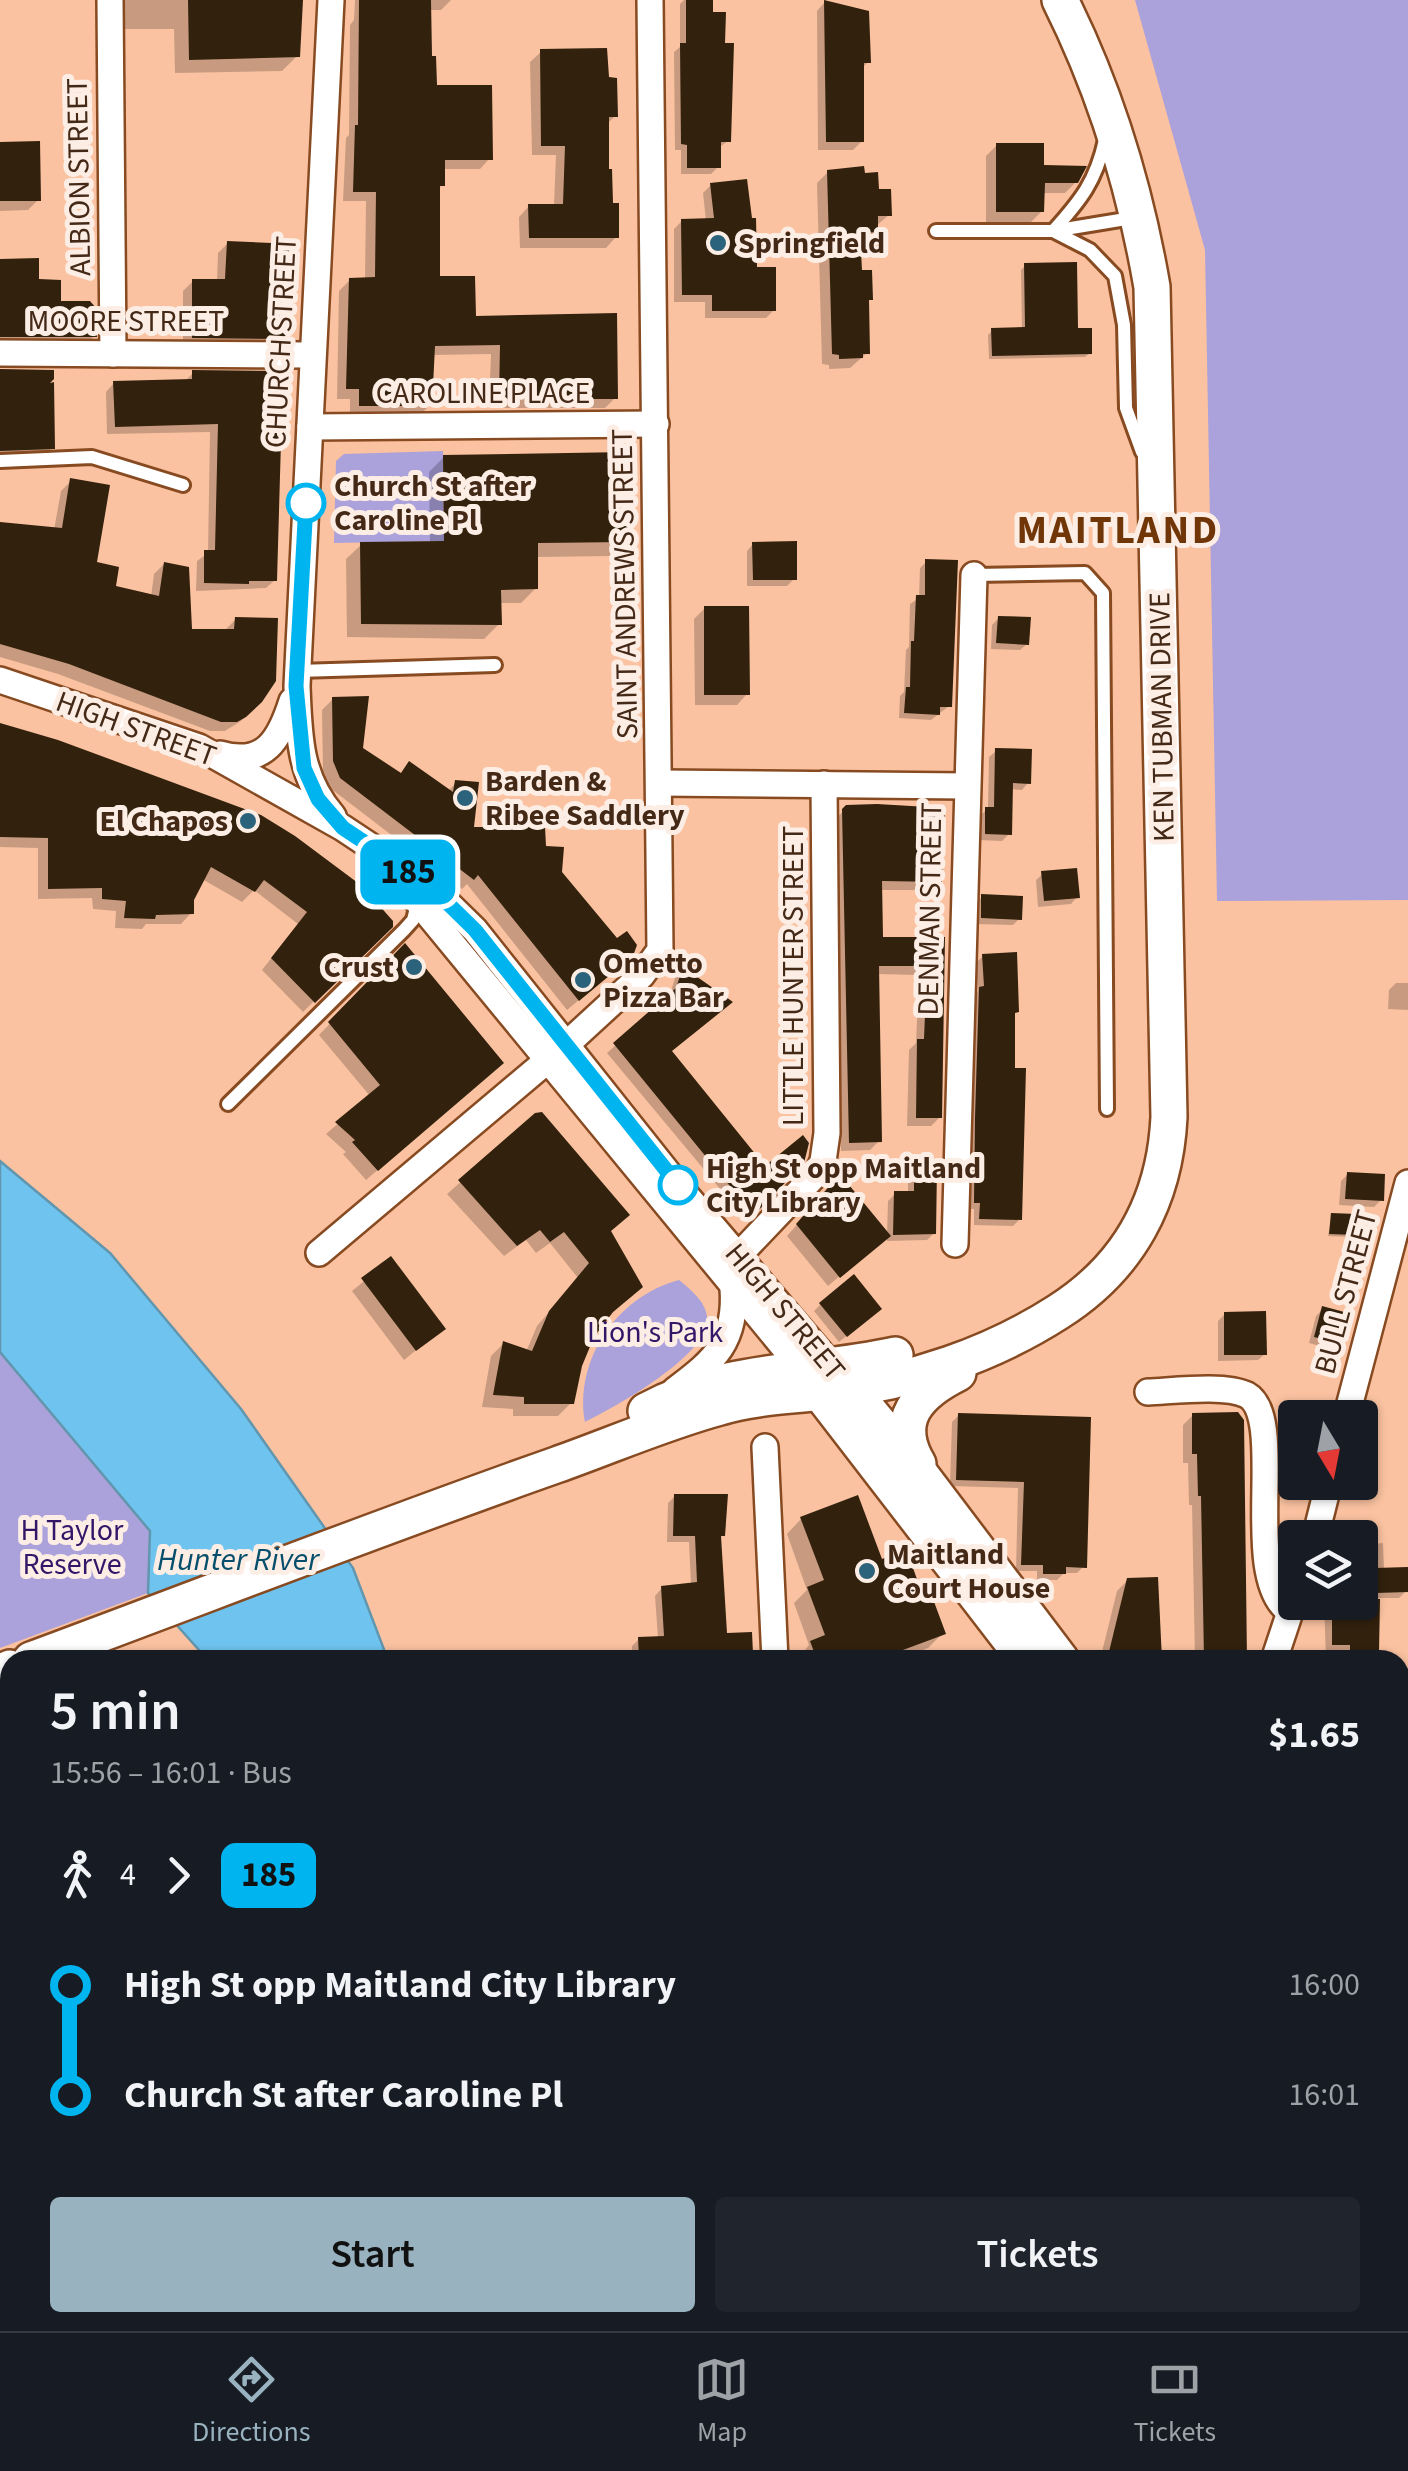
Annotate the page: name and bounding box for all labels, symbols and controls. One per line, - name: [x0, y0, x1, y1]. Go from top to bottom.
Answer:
- street label: ALBION STREET: [56, 78, 102, 276]
- place label: Springfield: [738, 222, 885, 265]
- marker: Springfield: [707, 232, 729, 254]
- street label: CHURCH STREET: [254, 235, 308, 449]
- street label: MOORE STREET: [28, 300, 224, 343]
- street label: CAROLINE PLACE: [376, 372, 590, 415]
- street label: SAINT ANDREWS STREET: [601, 428, 649, 740]
- place label: Church St after Caroline Pl: [334, 465, 531, 542]
- marker: Church St after Caroline Pl: [287, 484, 325, 522]
- district label: MAITLAND: [1016, 502, 1220, 559]
- street label: KEN TUBMAN DRIVE: [1138, 592, 1186, 842]
- street label: HIGH STREET: [50, 680, 222, 778]
- place label: Barden & Ribee Saddlery: [485, 760, 685, 837]
- marker: Barden & Ribee Saddlery: [454, 787, 476, 809]
- place label: El Chapos: [100, 800, 228, 843]
- street label: DENMAN STREET: [907, 802, 953, 1016]
- marker: El Chapos: [237, 810, 259, 832]
- street label: LITTLE HUNTER STREET: [772, 826, 815, 1126]
- line badge: 185: [350, 840, 466, 904]
- text: 185: [380, 847, 436, 897]
- place label: Ometto Pizza Bar: [603, 942, 724, 1019]
- place label: Crust: [323, 946, 395, 989]
- marker: Crust: [403, 956, 425, 978]
- marker: Ometto Pizza Bar: [572, 969, 594, 991]
- place label: High St opp Maitland City Library: [706, 1147, 981, 1224]
- marker: High St opp Maitland City Library: [659, 1166, 697, 1204]
- street label: BULL STREET: [1303, 1205, 1389, 1379]
- street label: HIGH STREET: [715, 1234, 855, 1390]
- park label: Lion's Park: [587, 1311, 723, 1354]
- north arrow: [1278, 1400, 1378, 1500]
- map controls: [1278, 1400, 1378, 1620]
- park label: H Taylor Reserve: [21, 1509, 124, 1586]
- button: layers: [1278, 1520, 1378, 1620]
- place label: Maitland Court House: [887, 1533, 1050, 1610]
- water label: Hunter River: [157, 1537, 321, 1583]
- marker: Maitland Court House: [856, 1560, 878, 1582]
- text: 5 min: [50, 1673, 181, 1751]
- text: $1.65: [1268, 1708, 1360, 1762]
- text: 15:56 – 16:01 · Bus: [50, 1750, 292, 1796]
- icon: walk: [50, 1848, 105, 1903]
- icon: forward: [151, 1848, 206, 1903]
- text: 185: [241, 1850, 296, 1900]
- text: 4: [120, 1852, 136, 1898]
- text: High St opp Maitland City Library: [124, 1958, 676, 2012]
- text: 16:00: [1288, 1962, 1360, 2008]
- text: Church St after Caroline Pl: [124, 2068, 563, 2122]
- text: 16:01: [1288, 2072, 1360, 2118]
- button: Start: [50, 2197, 695, 2312]
- button: Tickets: [715, 2197, 1360, 2312]
- tab: Directions: [192, 2352, 310, 2452]
- tab: Map: [694, 2352, 749, 2452]
- tab: Tickets: [1133, 2352, 1216, 2452]

